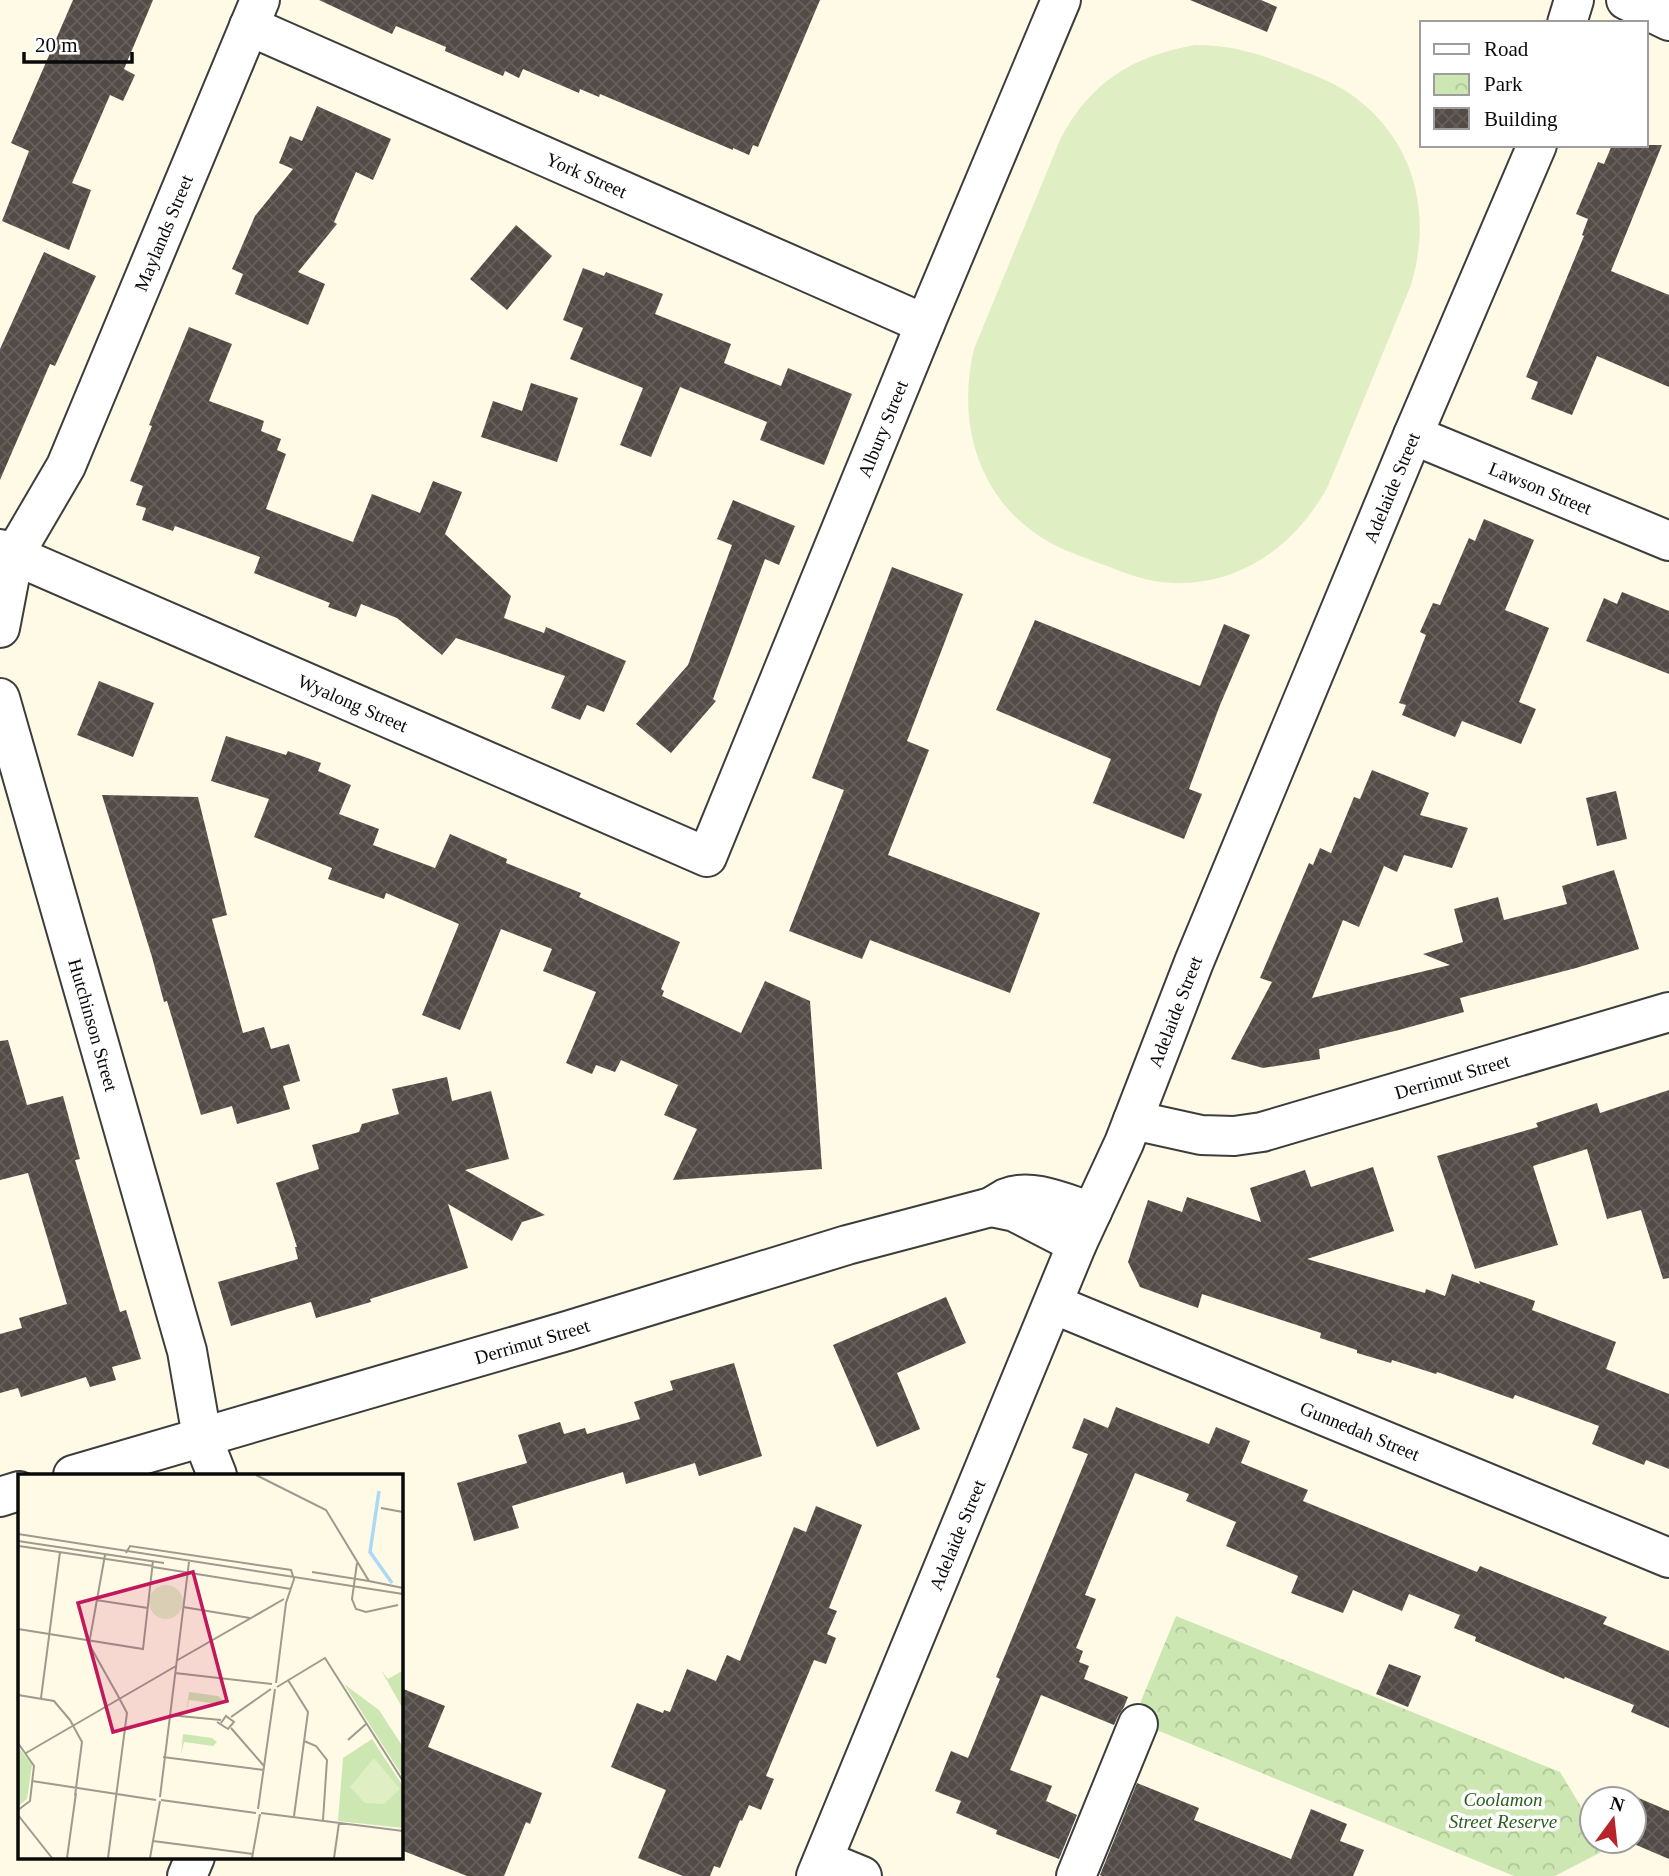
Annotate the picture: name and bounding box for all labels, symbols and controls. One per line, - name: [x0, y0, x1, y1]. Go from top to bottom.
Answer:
- scale bar: [24, 21, 133, 65]
- legend: [1420, 21, 1648, 147]
- text: 20 m: [35, 33, 78, 57]
- text: Road: [1484, 37, 1529, 61]
- text: Park: [1484, 72, 1523, 96]
- text: Building: [1484, 107, 1558, 131]
- street label: York Street: [543, 148, 631, 202]
- street label: Maylands Street: [130, 171, 197, 294]
- street label: Albury Street: [853, 376, 912, 480]
- street label: Adelaide Street: [1359, 429, 1424, 546]
- street label: Lawson Street: [1486, 457, 1596, 519]
- street label: Wyalong Street: [295, 670, 412, 736]
- street label: Adelaide Street: [1144, 952, 1206, 1070]
- street label: Hutchinson Street: [65, 956, 123, 1094]
- street label: Derrimut Street: [1392, 1049, 1513, 1103]
- street label: Derrimut Street: [472, 1314, 593, 1368]
- street label: Gunnedah Street: [1297, 1397, 1423, 1465]
- inset map: [18, 1474, 402, 1858]
- street label: Adelaide Street: [925, 1476, 989, 1593]
- north arrow: [1578, 1785, 1648, 1855]
- park label: Coolamon Street Reserve: [1449, 1789, 1557, 1832]
- text: N: [1608, 1792, 1627, 1816]

